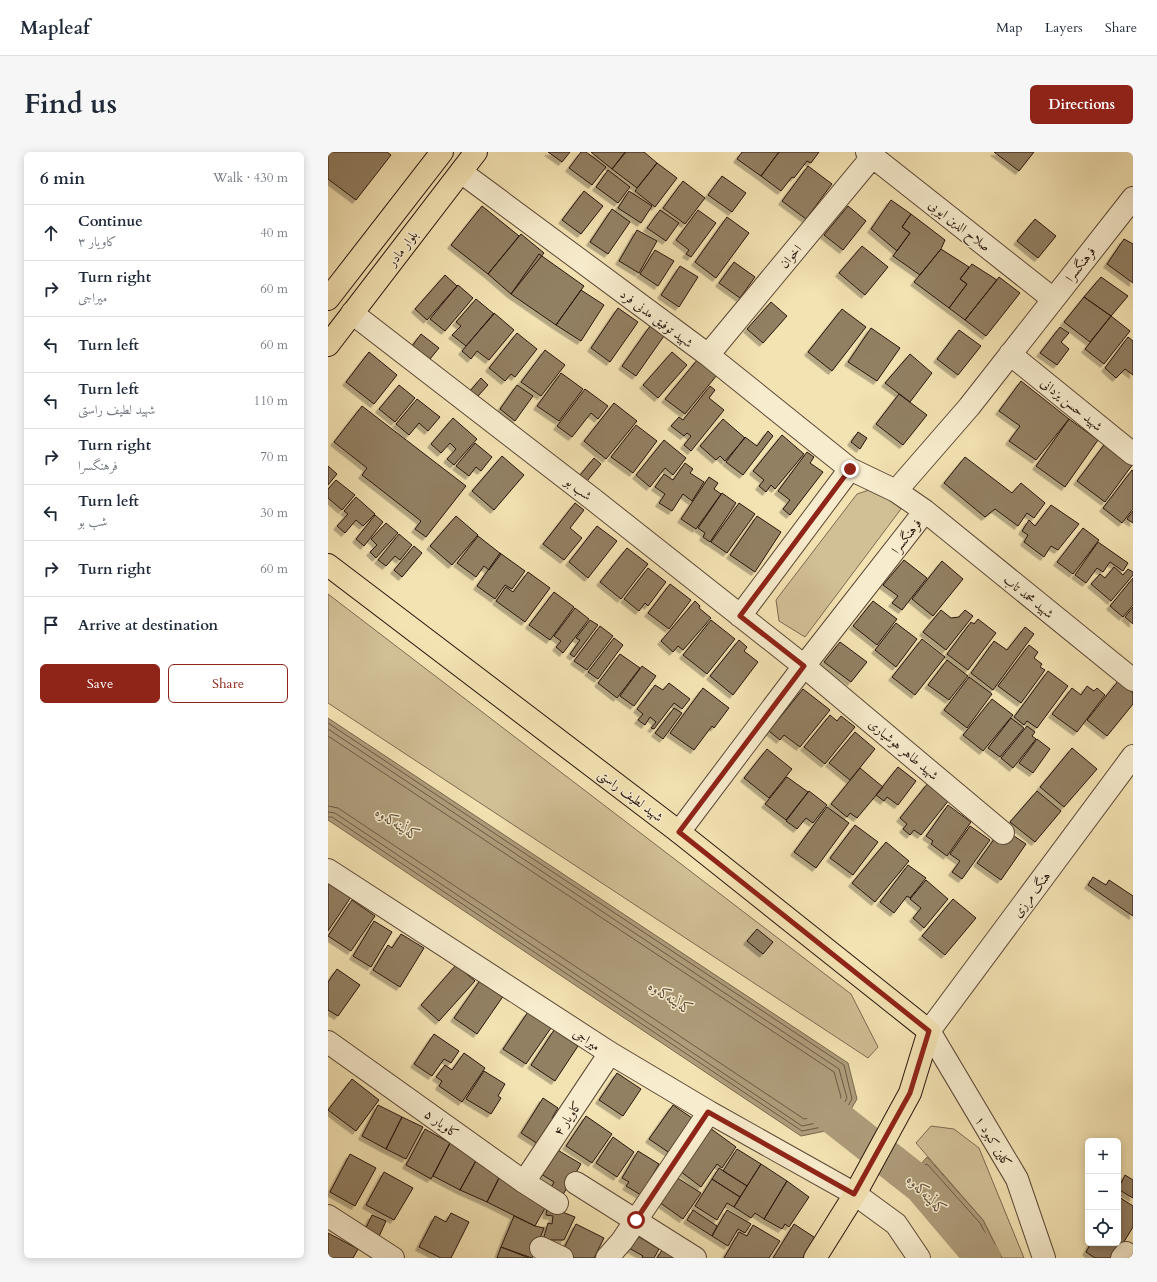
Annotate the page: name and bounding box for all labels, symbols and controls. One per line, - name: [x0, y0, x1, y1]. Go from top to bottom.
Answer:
- text: Mapleaf: [20, 15, 90, 41]
- text: Map: [996, 18, 1023, 37]
- text: Layers: [1045, 18, 1083, 37]
- text: Share: [1105, 18, 1137, 37]
- text: Find us: [24, 85, 117, 123]
- button: Directions: [1030, 85, 1133, 124]
- text: 6 min: [40, 167, 85, 190]
- text: Walk · 430 m: [213, 169, 288, 187]
- street label: صلاح الدین ایوبی: [923, 196, 994, 257]
- text: Continue: [78, 211, 143, 231]
- icon: ahead: [40, 222, 62, 244]
- text: 40 m: [260, 224, 288, 242]
- street label: بلوار مادر: [382, 227, 422, 272]
- text: کاویار ۳: [78, 233, 117, 251]
- street label: اخوان: [775, 241, 806, 272]
- street label: فرهنگسرا: [1061, 243, 1100, 286]
- text: Turn right: [78, 267, 151, 287]
- icon: right: [40, 278, 62, 300]
- text: 60 m: [260, 280, 288, 298]
- street label: شهید توفیق مدنی فرد: [616, 285, 697, 352]
- text: میراجی: [78, 289, 107, 307]
- icon: left: [40, 334, 62, 356]
- text: Turn left: [78, 335, 139, 355]
- text: 60 m: [260, 336, 288, 354]
- street label: شهید حسن یزدانی: [1037, 374, 1106, 435]
- text: Turn left: [78, 379, 139, 399]
- icon: left: [40, 390, 62, 412]
- text: 110 m: [254, 392, 288, 410]
- text: شهید لطیف راستی: [78, 401, 155, 419]
- text: Turn right: [78, 435, 151, 455]
- icon: right: [40, 446, 62, 468]
- text: 70 m: [260, 448, 288, 466]
- text: فرهنگسرا: [78, 457, 118, 475]
- route end: [841, 460, 859, 478]
- street label: شب بو: [560, 471, 595, 505]
- text: Turn left: [78, 491, 139, 511]
- icon: left: [40, 502, 62, 524]
- text: 30 m: [260, 504, 288, 522]
- text: شب بو: [78, 513, 107, 531]
- street label: فرهنگسرا: [887, 515, 926, 558]
- icon: right: [40, 558, 62, 580]
- text: Turn right: [78, 559, 151, 579]
- text: 60 m: [260, 560, 288, 578]
- street label: شهید محمد تاب: [999, 571, 1057, 623]
- icon: arrive: [40, 614, 62, 636]
- text: Arrive at destination: [78, 615, 218, 635]
- button: Save: [40, 664, 160, 703]
- button: Share: [168, 664, 288, 703]
- street label: شهید طاهر هوشیاری: [864, 715, 942, 784]
- street label: شهید لطیف راستی: [594, 765, 667, 826]
- water label: کەڵینەکەوە: [371, 803, 424, 846]
- street label: هنگ مرزی: [1009, 868, 1055, 921]
- water label: کەڵینەکەوە: [644, 977, 697, 1020]
- street label: میراجی: [569, 1024, 604, 1055]
- street label: کاویار ۴: [550, 1098, 586, 1140]
- street label: کاویار ۵: [421, 1105, 462, 1142]
- street label: کلین کبود ۱: [971, 1113, 1015, 1170]
- map controls: [1085, 1138, 1121, 1246]
- button: +: [1085, 1138, 1121, 1174]
- water label: کەڵینەکەوە: [902, 1171, 951, 1220]
- button: −: [1085, 1174, 1121, 1210]
- button: locate: [1085, 1210, 1121, 1246]
- route start: [627, 1211, 645, 1229]

